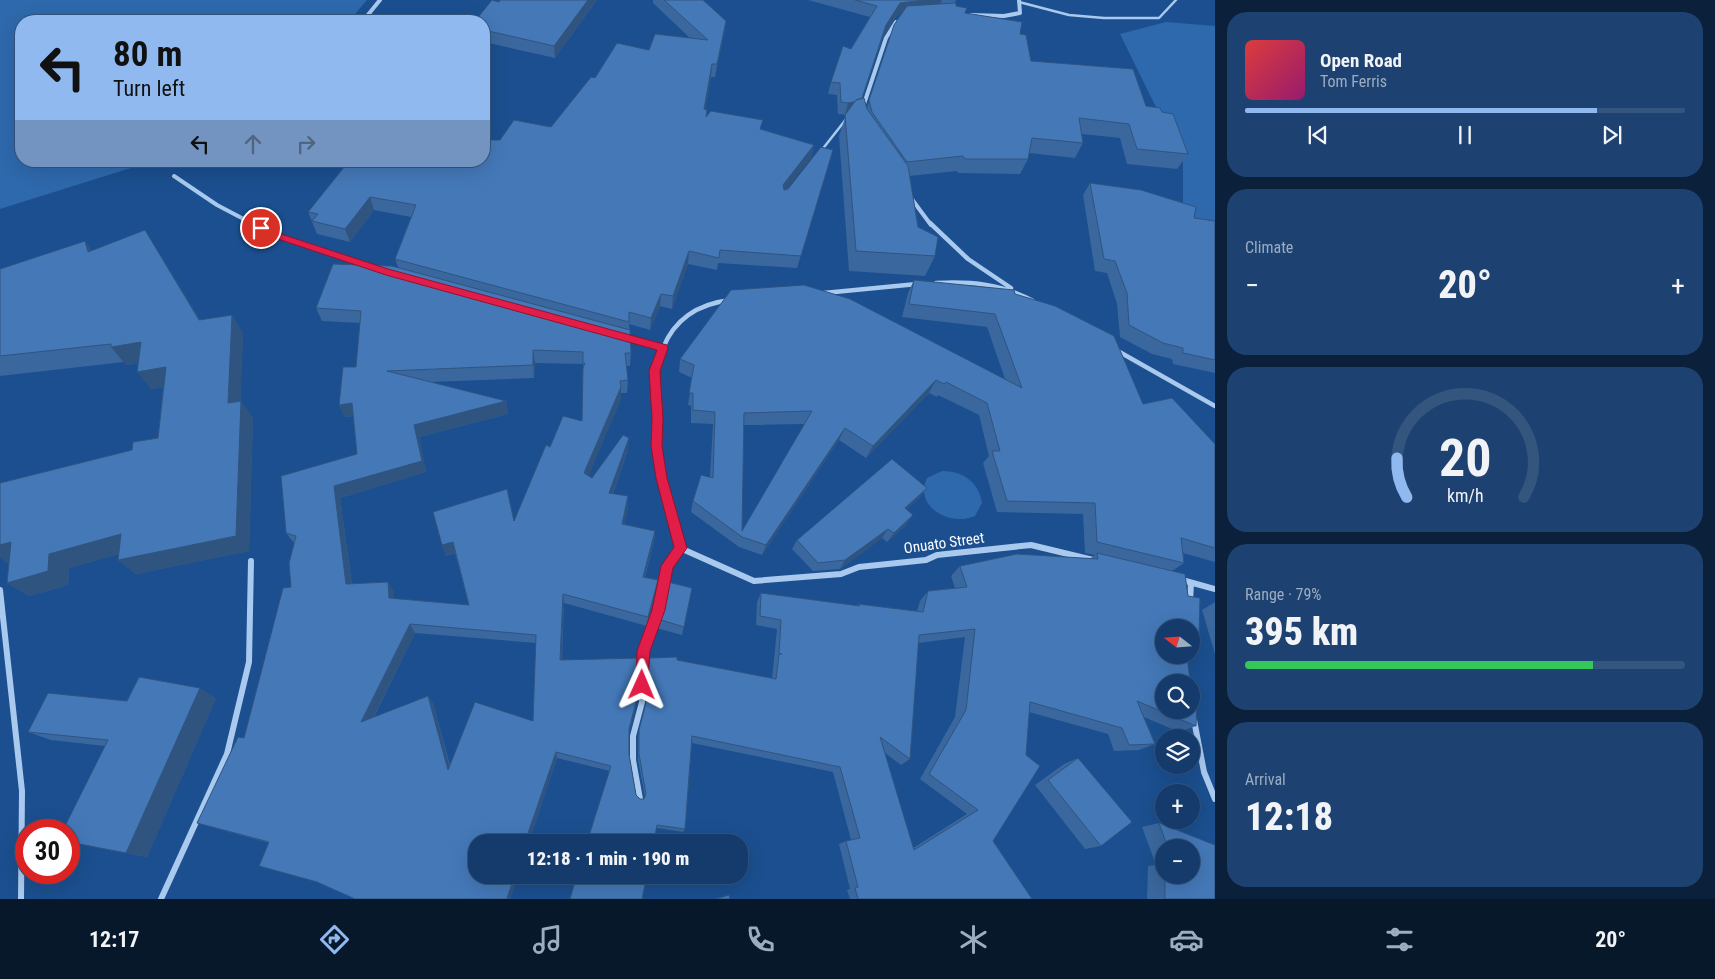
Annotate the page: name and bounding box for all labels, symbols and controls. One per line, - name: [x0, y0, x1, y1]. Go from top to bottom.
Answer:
- text: 80 m: [113, 34, 182, 75]
- icon: left: [30, 35, 95, 100]
- text: Open Road: [1320, 49, 1402, 72]
- text: Tom Ferris: [1320, 72, 1387, 91]
- text: Turn left: [113, 76, 185, 101]
- icon: previous: [1304, 121, 1332, 149]
- icon: pause: [1451, 121, 1479, 149]
- icon: next: [1598, 121, 1626, 149]
- icon: left: [186, 130, 214, 158]
- icon: ahead: [239, 130, 267, 158]
- icon: right: [292, 130, 320, 158]
- pin: [240, 207, 282, 249]
- icon: arrive: [247, 214, 275, 242]
- text: Climate: [1245, 238, 1293, 257]
- text: 20°: [1438, 263, 1492, 307]
- text: −: [1245, 269, 1259, 302]
- text: +: [1671, 269, 1685, 302]
- text: 20: [1439, 428, 1491, 489]
- text: km/h: [1447, 485, 1483, 506]
- street label: Onuato Street: [903, 528, 985, 558]
- text: Range · 79%: [1245, 585, 1321, 604]
- text: 395 km: [1245, 610, 1358, 654]
- north arrow: [1155, 619, 1200, 664]
- map controls: [1155, 619, 1200, 884]
- position arrow: [615, 658, 667, 710]
- button: search: [1155, 674, 1200, 719]
- button: layers: [1155, 729, 1200, 774]
- text: Arrival: [1245, 770, 1286, 789]
- button: +: [1155, 784, 1200, 829]
- text: 12:18: [1245, 795, 1333, 839]
- speed limit sign: 30: [15, 819, 80, 884]
- button: −: [1155, 839, 1200, 884]
- text: 12:18 · 1 min · 190 m: [527, 847, 689, 870]
- icon: directions: [317, 922, 352, 957]
- icon: music: [530, 922, 565, 957]
- icon: phone: [743, 922, 778, 957]
- icon: climate: [956, 922, 991, 957]
- icon: car: [1169, 922, 1204, 957]
- icon: filters: [1382, 922, 1417, 957]
- text: 12:17: [89, 927, 139, 952]
- text: 20°: [1595, 927, 1626, 952]

